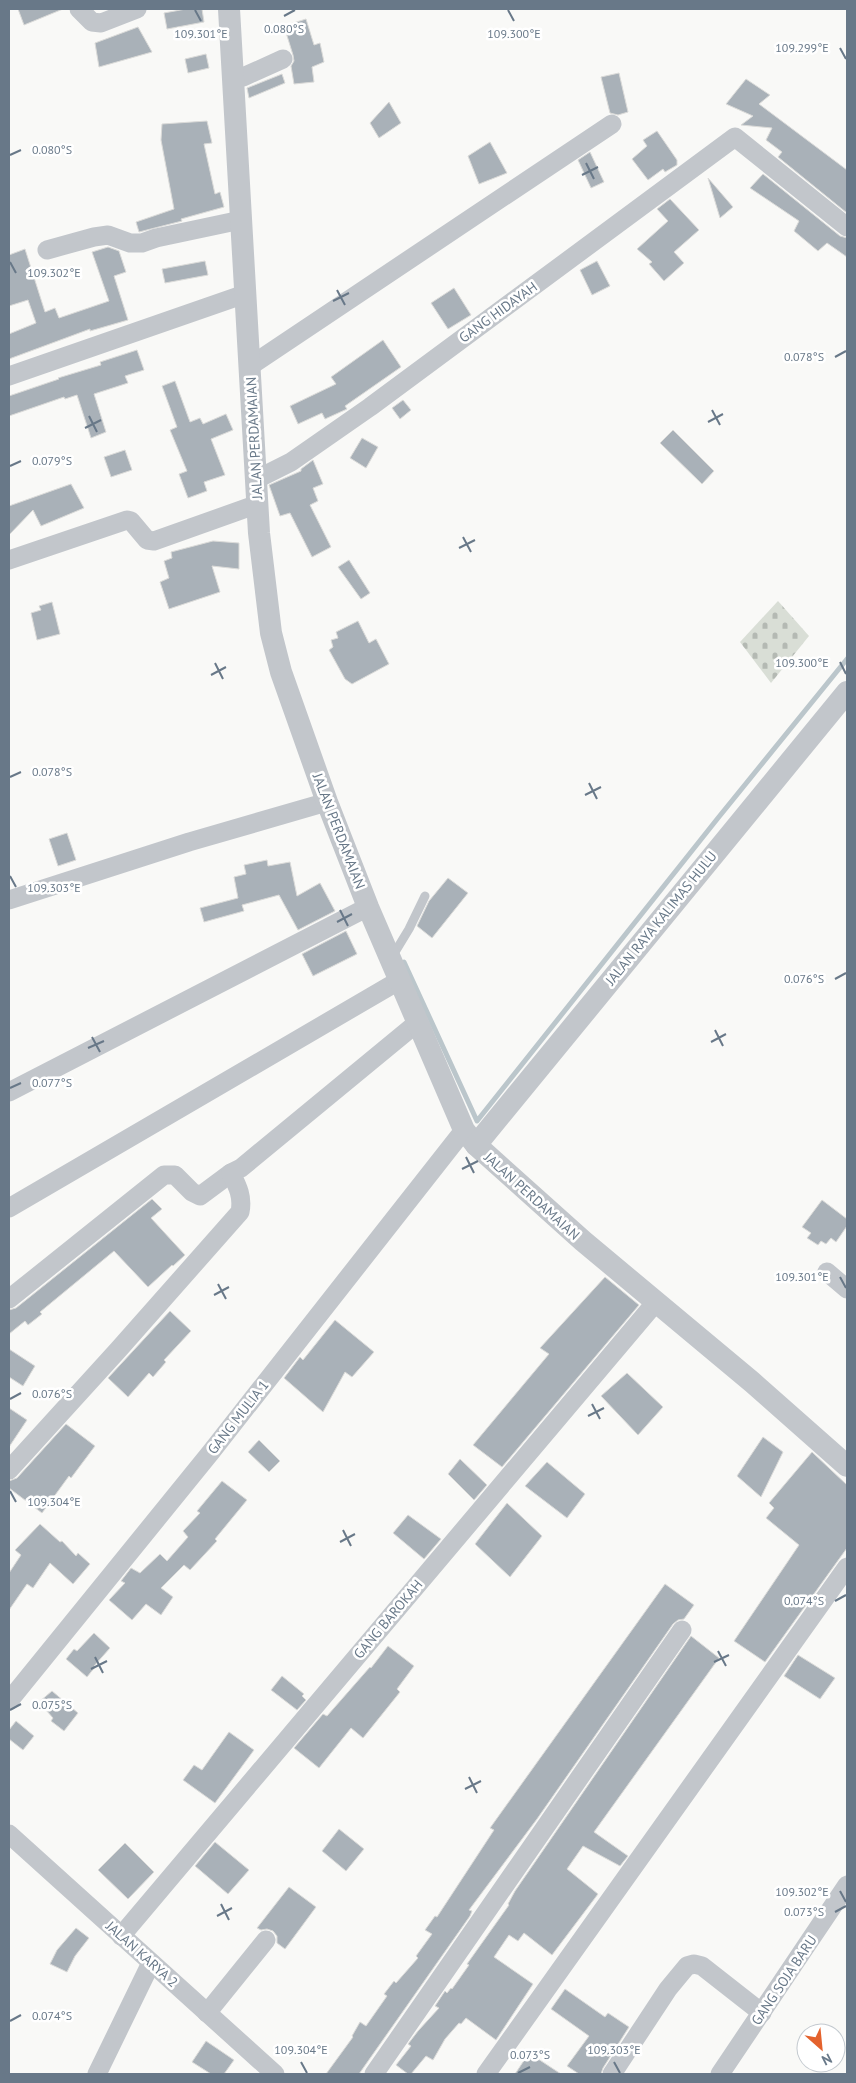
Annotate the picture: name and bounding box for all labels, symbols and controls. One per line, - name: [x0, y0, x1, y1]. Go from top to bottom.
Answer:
- text: 0.080°S: [264, 21, 304, 36]
- text: 109.301°E: [174, 26, 228, 41]
- text: 109.300°E: [487, 26, 541, 41]
- text: 109.299°E: [775, 40, 829, 55]
- text: 0.080°S: [32, 142, 72, 157]
- text: 109.302°E: [27, 265, 81, 280]
- street label: GANG HIDAYAH: [455, 278, 541, 346]
- text: 0.078°S: [784, 349, 824, 364]
- street label: JALAN PERDAMAIAN: [242, 376, 266, 501]
- text: 0.079°S: [32, 453, 72, 468]
- text: 109.300°E: [775, 655, 829, 670]
- text: 0.078°S: [32, 764, 72, 779]
- street label: JALAN PERDAMAIAN: [308, 770, 369, 891]
- street label: JALAN RAYA KALIMAS HULU: [601, 847, 721, 989]
- text: 109.303°E: [27, 880, 81, 895]
- text: 0.076°S: [784, 971, 824, 986]
- text: 0.077°S: [32, 1075, 72, 1090]
- street label: JALAN PERDAMAIAN: [480, 1148, 584, 1244]
- text: 109.301°E: [775, 1269, 829, 1284]
- street label: GANG MULIA 1: [204, 1376, 272, 1458]
- text: 0.076°S: [32, 1386, 72, 1401]
- text: 109.304°E: [27, 1494, 81, 1509]
- street label: GANG BAROKAH: [350, 1576, 426, 1662]
- text: 0.074°S: [784, 1593, 824, 1608]
- text: 0.075°S: [32, 1697, 72, 1712]
- text: 109.302°E: [775, 1884, 829, 1899]
- text: 0.073°S: [784, 1904, 824, 1919]
- street label: JALAN KARYA 2: [102, 1916, 182, 1991]
- street label: GANG SOJA BARU: [747, 1932, 821, 2028]
- text: 0.074°S: [32, 2008, 72, 2023]
- north arrow: [796, 2023, 846, 2073]
- text: 109.304°E: [274, 2042, 328, 2057]
- text: 109.303°E: [587, 2042, 641, 2057]
- text: 0.073°S: [510, 2047, 550, 2062]
- text: N: [819, 2049, 835, 2070]

